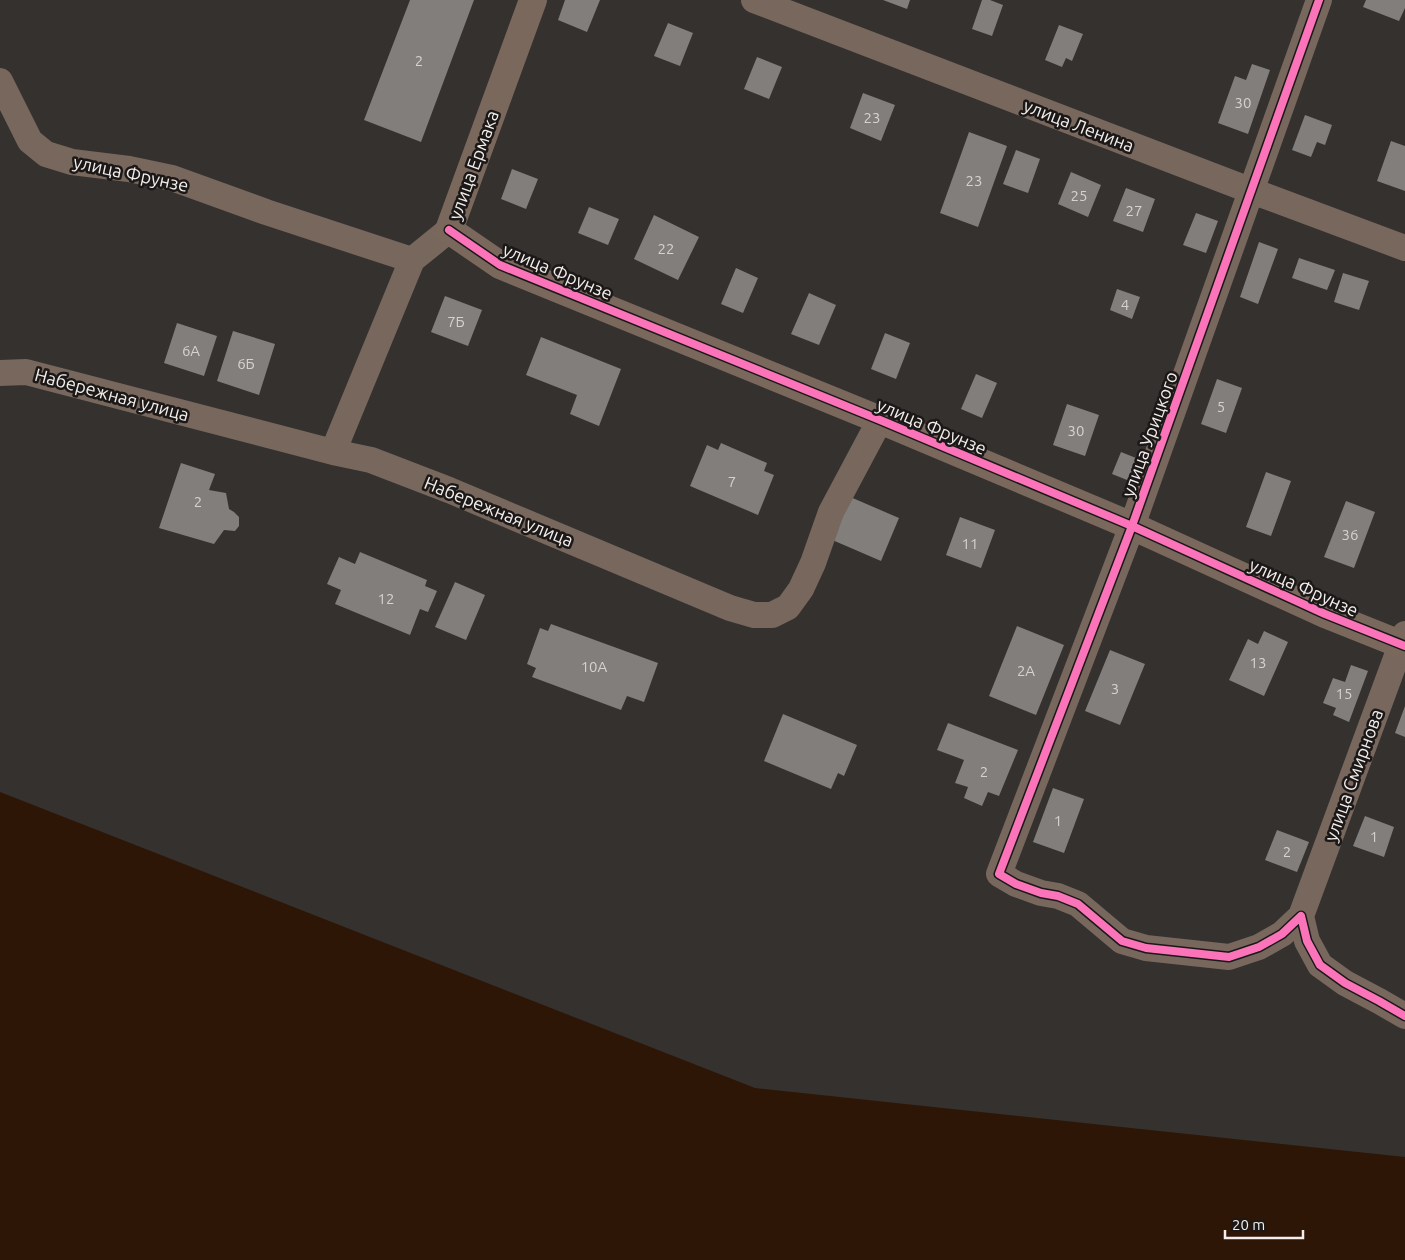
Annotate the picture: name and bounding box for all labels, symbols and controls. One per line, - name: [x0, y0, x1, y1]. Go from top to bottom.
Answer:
- house number: 2: [415, 52, 423, 69]
- house number: 30: [1235, 94, 1251, 111]
- street label: улица Ленина: [1021, 95, 1137, 155]
- street label: улица Ермака: [444, 108, 502, 222]
- house number: 23: [864, 109, 880, 126]
- street label: улица Фрунзе: [72, 151, 190, 195]
- house number: 23: [966, 172, 982, 189]
- house number: 25: [1071, 187, 1087, 204]
- house number: 27: [1126, 202, 1142, 219]
- street label: улица Фрунзе: [500, 239, 616, 303]
- house number: 22: [658, 240, 674, 257]
- house number: 4: [1121, 296, 1129, 313]
- house number: 7Б: [447, 313, 465, 330]
- house number: 6А: [182, 342, 200, 359]
- house number: 6Б: [237, 355, 255, 372]
- street label: Набережная улица: [33, 364, 191, 424]
- street label: улица Урицкого: [1117, 368, 1181, 500]
- street label: улица Фрунзе: [874, 394, 990, 458]
- house number: 5: [1217, 398, 1225, 415]
- house number: 30: [1068, 422, 1084, 439]
- street label: Набережная улица: [422, 472, 576, 550]
- house number: 7: [728, 473, 736, 490]
- house number: 2: [194, 493, 202, 510]
- house number: 36: [1342, 526, 1358, 543]
- house number: 11: [962, 535, 978, 552]
- street label: улица Фрунзе: [1246, 554, 1362, 620]
- house number: 12: [378, 590, 394, 607]
- house number: 13: [1250, 654, 1266, 671]
- house number: 10А: [581, 658, 608, 675]
- house number: 2А: [1017, 662, 1035, 679]
- house number: 3: [1111, 680, 1119, 697]
- house number: 15: [1336, 685, 1352, 702]
- street label: улица Смирнова: [1320, 706, 1386, 844]
- house number: 2: [980, 763, 988, 780]
- house number: 1: [1054, 812, 1062, 829]
- house number: 1: [1370, 828, 1378, 845]
- house number: 2: [1283, 843, 1291, 860]
- scale bar: [1225, 1208, 1302, 1240]
- text: 20 m: [1232, 1216, 1265, 1233]

